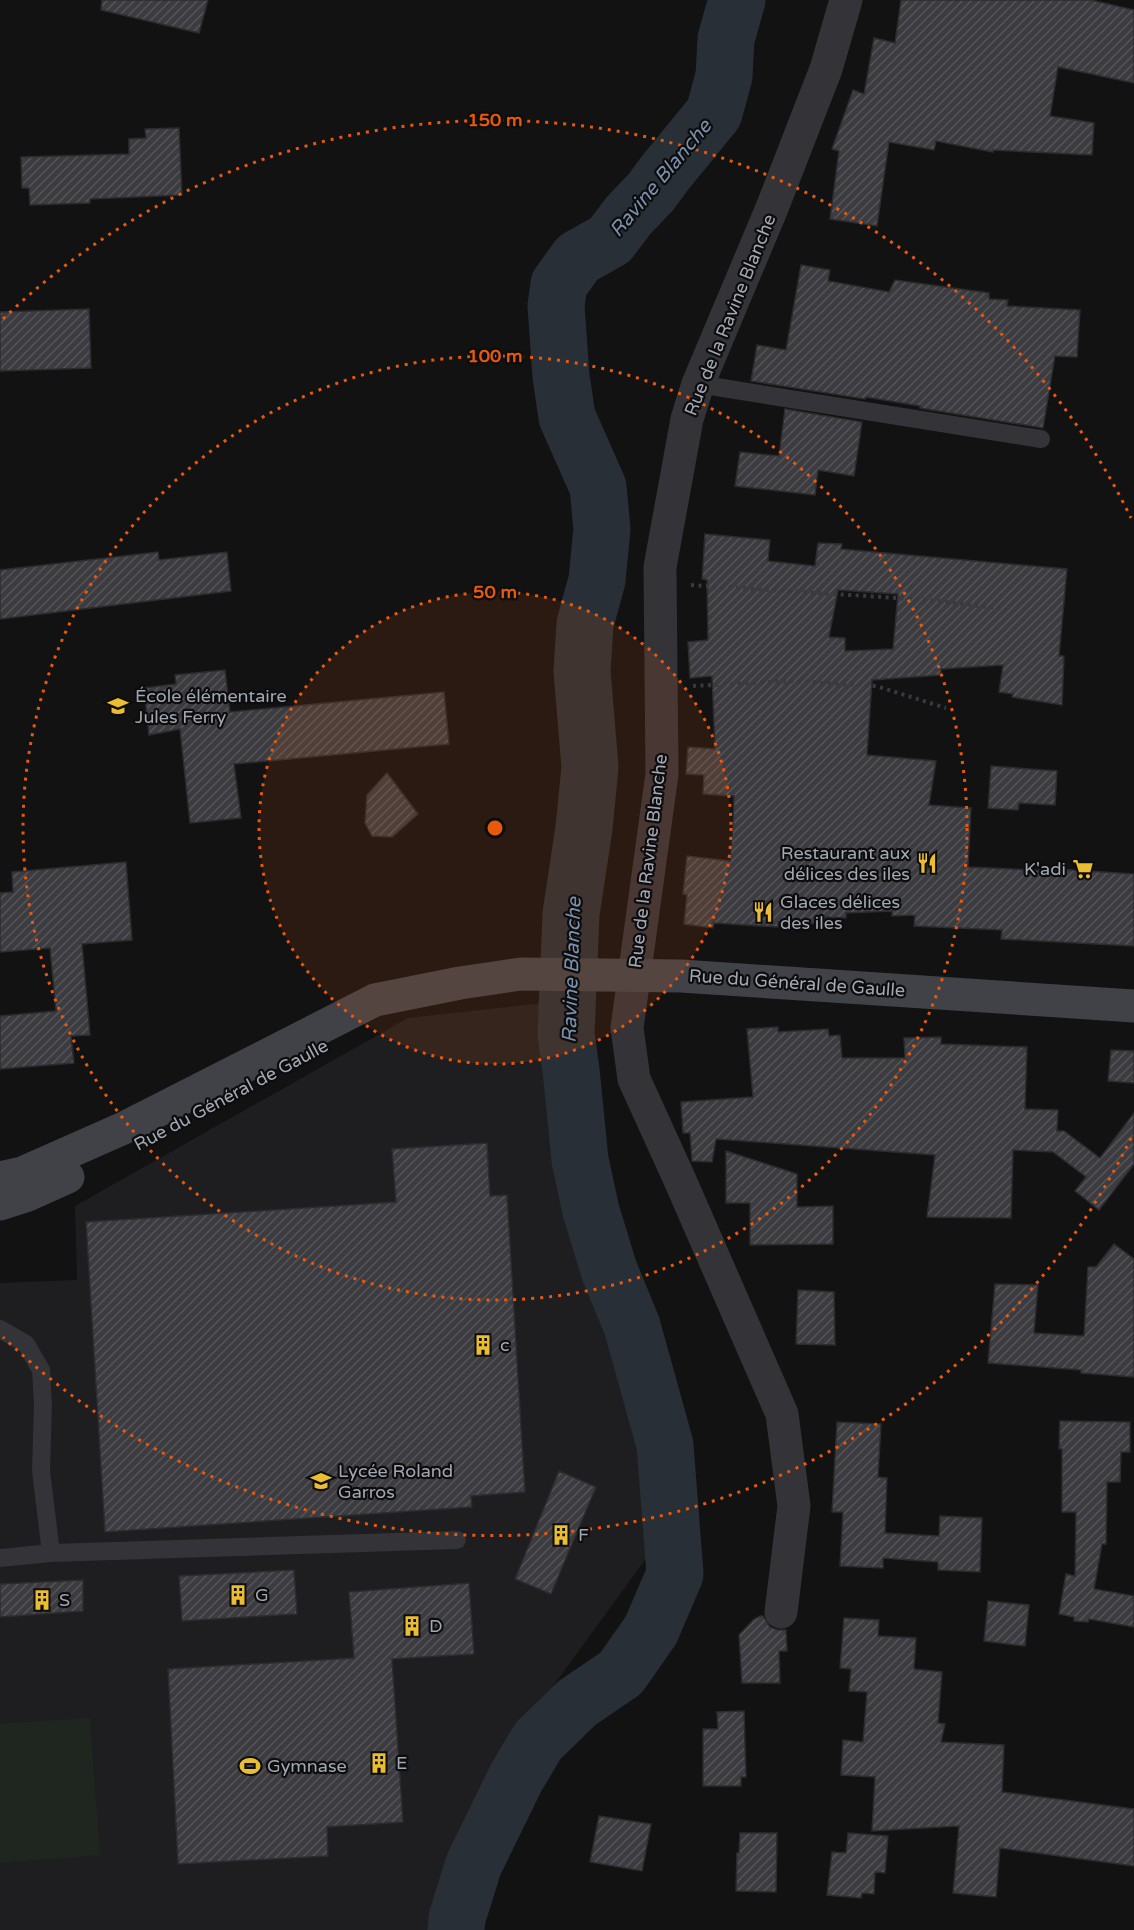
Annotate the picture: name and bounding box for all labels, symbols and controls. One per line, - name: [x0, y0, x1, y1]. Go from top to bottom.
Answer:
- text: 150 m: [467, 109, 523, 131]
- water label: Ravine Blanche: [605, 114, 718, 242]
- street label: Rue de la Ravine Blanche: [679, 211, 781, 419]
- text: 100 m: [467, 345, 523, 367]
- text: 50 m: [473, 581, 517, 603]
- place label: École élémentaire Jules Ferry: [135, 685, 287, 728]
- school or university icon: École élémentaire Jules Ferry: [106, 694, 130, 718]
- street label: Rue de la Ravine Blanche: [624, 753, 672, 969]
- centre of rings: [485, 818, 505, 838]
- place label: Restaurant aux délices des iles: [781, 842, 910, 885]
- restaurant icon: Restaurant aux délices des iles: [915, 851, 939, 875]
- supermarket icon: K'adi: [1071, 857, 1095, 881]
- place label: K'adi: [1024, 858, 1066, 880]
- place label: Glaces délices des iles: [780, 891, 900, 934]
- water label: Ravine Blanche: [557, 895, 587, 1043]
- restaurant icon: Glaces délices des iles: [751, 900, 775, 924]
- street label: Rue du Général de Gaulle: [688, 964, 906, 1002]
- street label: Rue du Général de Gaulle: [130, 1034, 332, 1156]
- building icon: c: [471, 1333, 495, 1357]
- place label: c: [500, 1334, 510, 1356]
- place label: Lycée Roland Garros: [338, 1460, 453, 1503]
- school or university icon: Lycée Roland Garros: [309, 1469, 333, 1493]
- building icon: F: [549, 1523, 573, 1547]
- place label: F: [578, 1524, 589, 1546]
- building icon: G: [226, 1583, 250, 1607]
- place label: G: [255, 1584, 269, 1606]
- building icon: S: [30, 1588, 54, 1612]
- place label: S: [59, 1589, 70, 1611]
- building icon: D: [400, 1614, 424, 1638]
- place label: D: [429, 1615, 443, 1637]
- building icon: E: [367, 1751, 391, 1775]
- place label: E: [396, 1752, 407, 1774]
- sports icon: Gymnase: [238, 1754, 262, 1778]
- place label: Gymnase: [267, 1755, 347, 1777]

